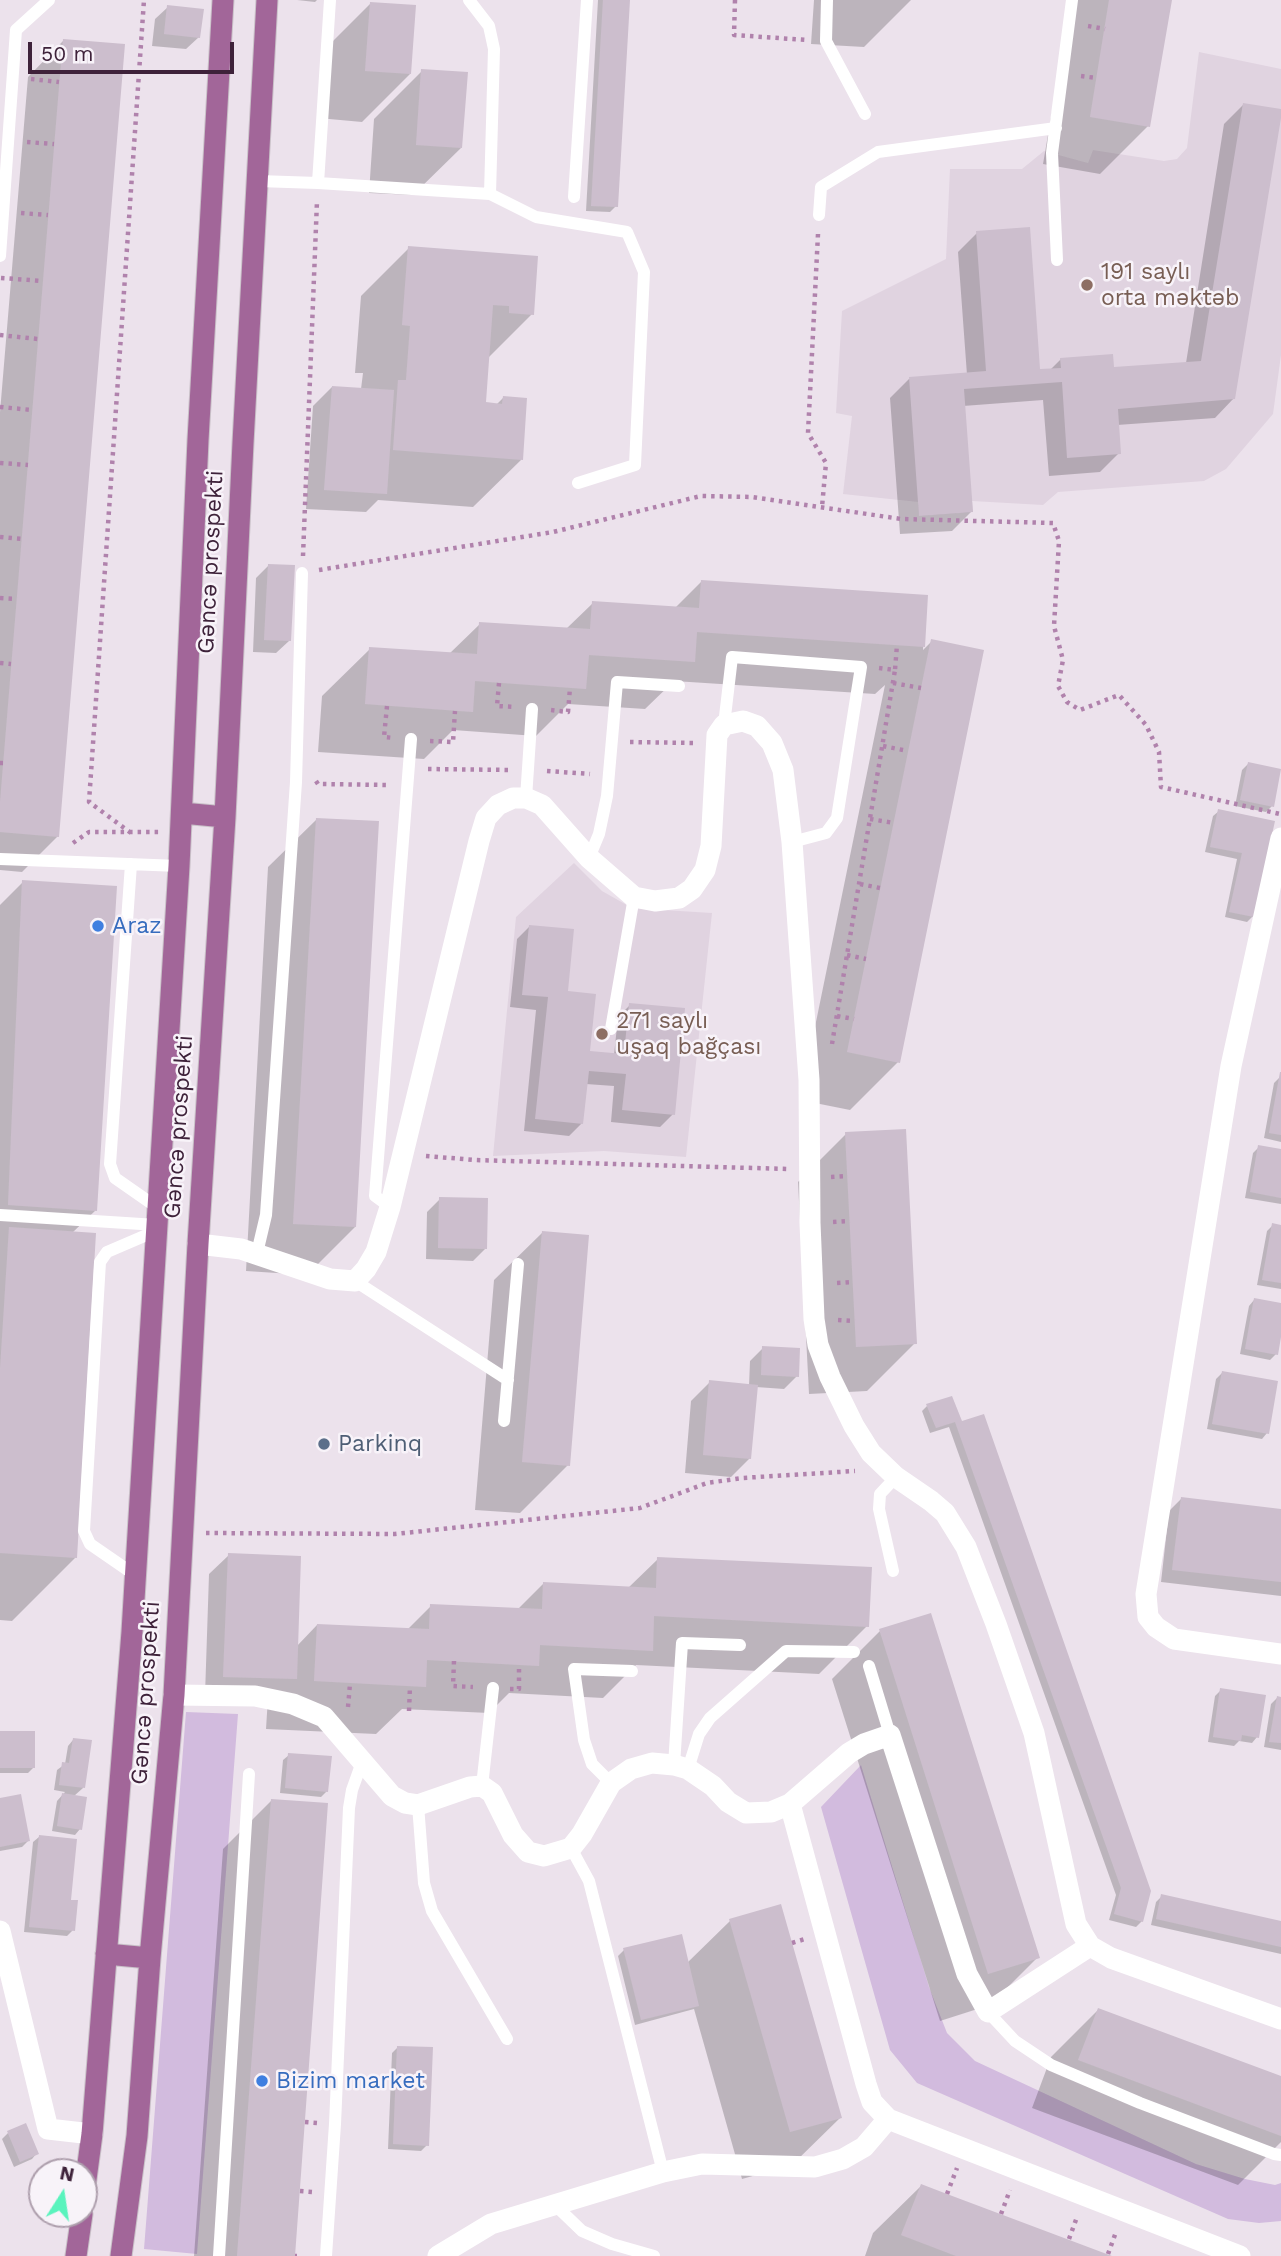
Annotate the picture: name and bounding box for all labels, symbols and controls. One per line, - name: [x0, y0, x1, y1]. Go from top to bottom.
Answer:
- scale bar: [32, 28, 238, 72]
- text: 50 m: [41, 41, 93, 66]
- place label: 191 saylı orta məktəb: [1101, 258, 1239, 312]
- marker: 191 saylı orta məktəb: [1079, 277, 1095, 293]
- street label: Gəncə prospekti: [192, 469, 230, 655]
- place label: Araz: [112, 912, 162, 940]
- marker: Araz: [90, 918, 106, 934]
- place label: 271 saylı uşaq bağçası: [616, 1007, 761, 1061]
- marker: 271 saylı uşaq bağçası: [594, 1026, 610, 1042]
- street label: Gəncə prospekti: [159, 1034, 199, 1220]
- place label: Parkinq: [338, 1430, 422, 1458]
- marker: Parkinq: [316, 1436, 332, 1452]
- street label: Gəncə prospekti: [126, 1600, 166, 1786]
- place label: Bizim market: [276, 2067, 425, 2095]
- marker: Bizim market: [254, 2073, 270, 2089]
- north arrow: [28, 2158, 98, 2228]
- text: N: [58, 2161, 76, 2187]

